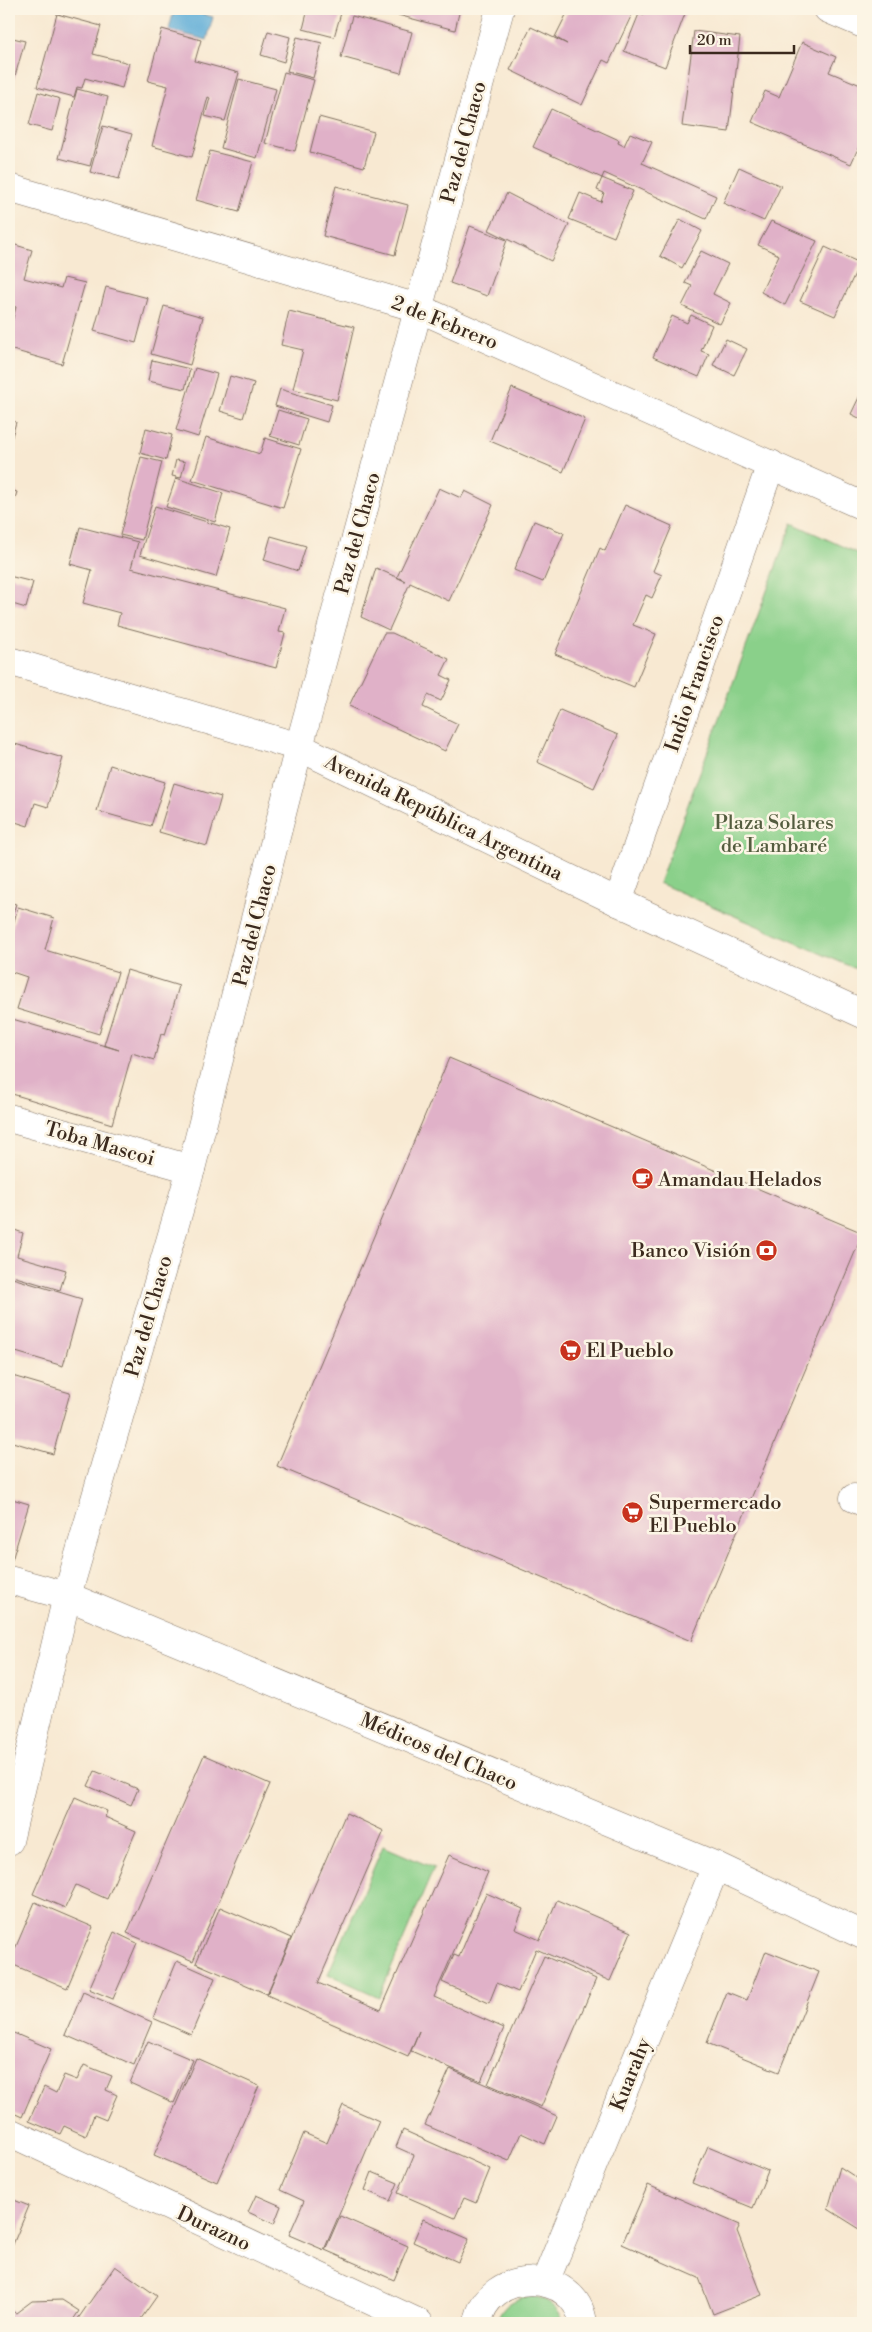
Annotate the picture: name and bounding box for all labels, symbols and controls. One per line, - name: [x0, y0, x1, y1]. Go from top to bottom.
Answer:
- scale bar: [690, 22, 793, 54]
- text: 20 m: [697, 31, 732, 50]
- street label: Paz del Chaco: [436, 79, 493, 206]
- street label: 2 de Febrero: [388, 291, 501, 356]
- street label: Paz del Chaco: [330, 470, 387, 597]
- street label: Indio Francisco: [660, 612, 731, 755]
- street label: Avenida República Argentina: [319, 749, 567, 887]
- park label: Plaza Solares de Lambaré: [714, 811, 834, 859]
- street label: Paz del Chaco: [228, 862, 283, 989]
- street label: Toba Mascoi: [42, 1117, 158, 1172]
- cafe icon: Amandau Helados: [630, 1167, 654, 1191]
- place label: Amandau Helados: [657, 1168, 822, 1193]
- bank icon: Banco Visión: [755, 1238, 779, 1262]
- place label: Banco Visión: [630, 1239, 751, 1264]
- street label: Paz del Chaco: [120, 1253, 179, 1380]
- supermarket icon: El Pueblo: [558, 1338, 582, 1362]
- place label: El Pueblo: [586, 1339, 674, 1364]
- place label: Supermercado El Pueblo: [649, 1491, 781, 1539]
- supermarket icon: Supermercado El Pueblo: [621, 1501, 645, 1525]
- street label: Médicos del Chaco: [356, 1708, 521, 1797]
- street label: Kuarahy: [605, 2034, 657, 2115]
- street label: Durazno: [173, 2201, 254, 2257]

